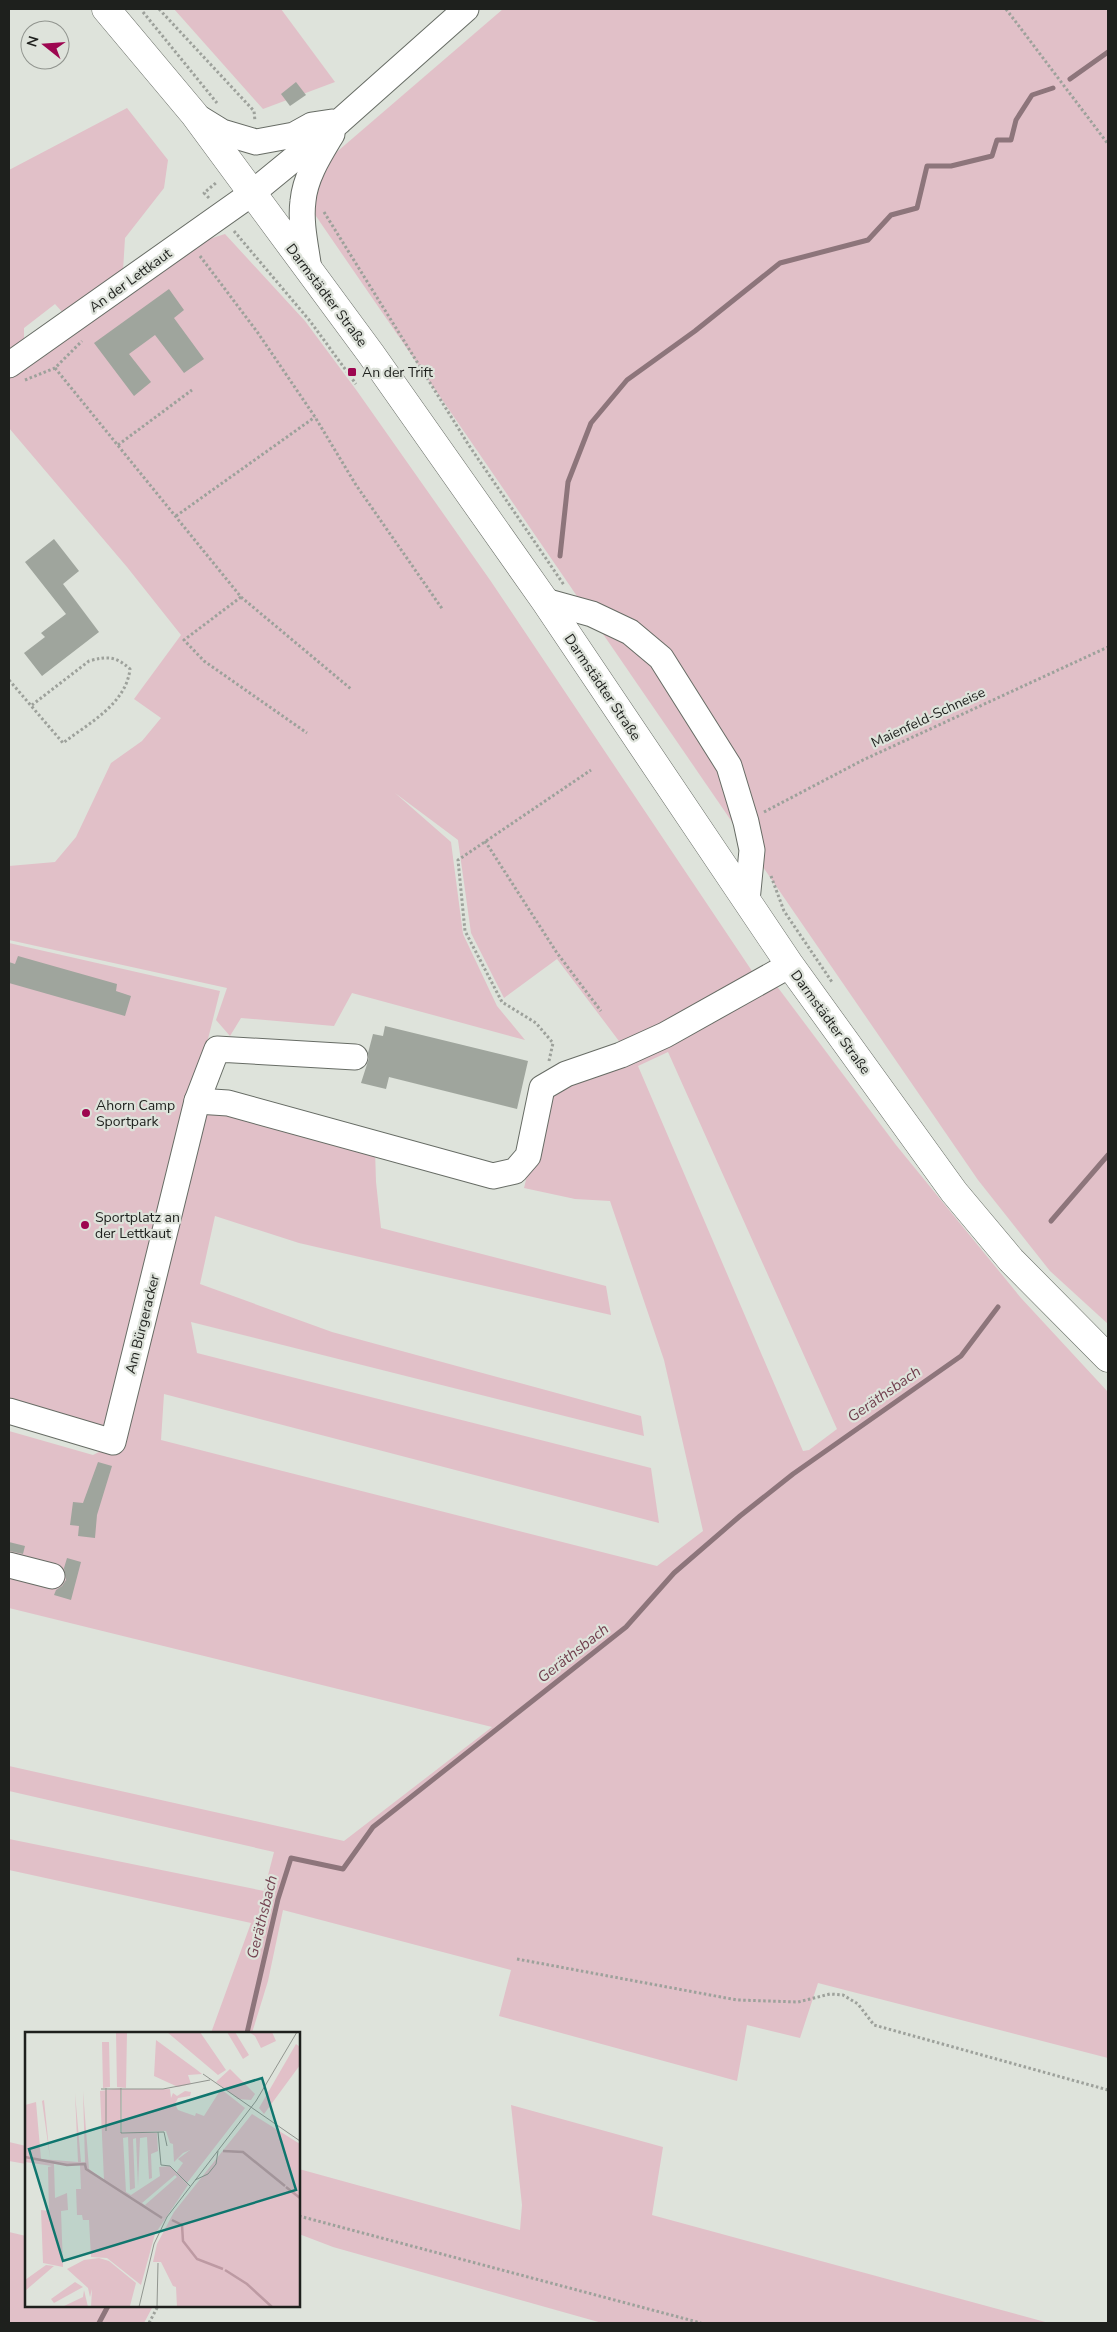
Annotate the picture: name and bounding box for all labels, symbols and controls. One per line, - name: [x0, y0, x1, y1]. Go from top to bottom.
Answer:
- north arrow: [20, 20, 70, 70]
- text: N: [22, 34, 44, 49]
- street label: Darmstädter Straße: [281, 240, 372, 351]
- street label: An der Lettkaut: [85, 244, 175, 317]
- place label: An der Trift: [362, 363, 433, 382]
- marker: An der Trift: [346, 366, 358, 378]
- street label: Darmstädter Straße: [560, 630, 645, 744]
- street label: Maienfeld-Schneise: [868, 683, 988, 752]
- street label: Darmstädter Straße: [786, 966, 875, 1078]
- place label: Ahorn Camp Sportpark: [96, 1096, 175, 1131]
- marker: Ahorn Camp Sportpark: [80, 1107, 92, 1119]
- place label: Sportplatz an der Lettkaut: [95, 1208, 180, 1243]
- marker: Sportplatz an der Lettkaut: [79, 1219, 91, 1231]
- street label: Am Bürgeracker: [121, 1272, 164, 1376]
- water label: Geräthsbach: [843, 1361, 925, 1427]
- water label: Geräthsbach: [533, 1619, 613, 1687]
- water label: Geräthsbach: [242, 1873, 282, 1961]
- inset map: [25, 2032, 300, 2307]

